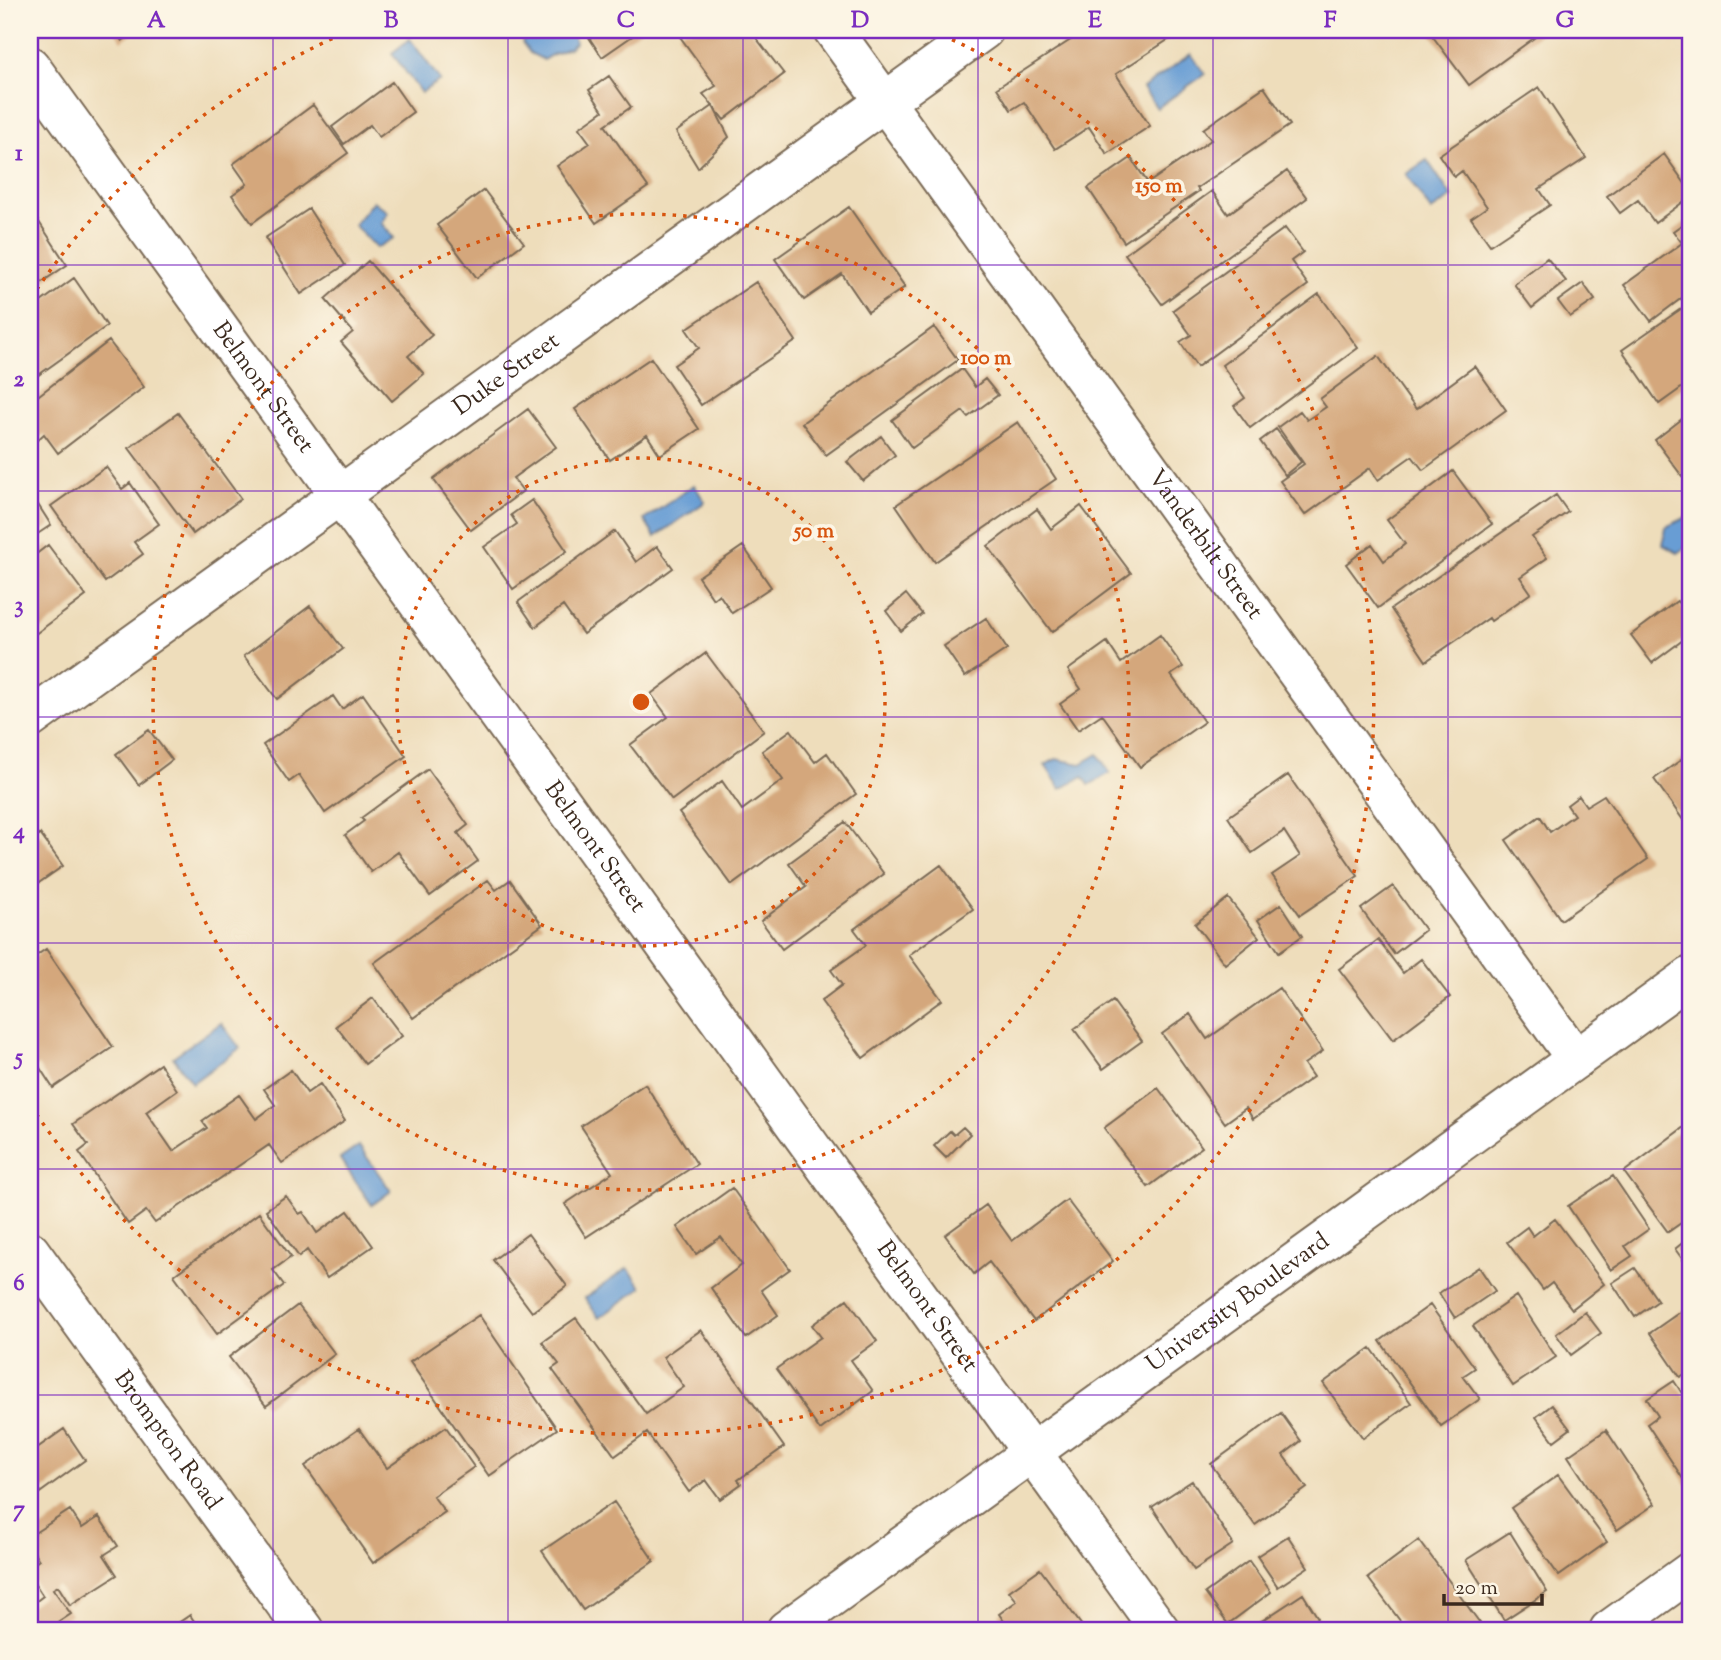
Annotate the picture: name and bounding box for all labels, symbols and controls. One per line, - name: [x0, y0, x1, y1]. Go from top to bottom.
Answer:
- text: A: [147, 5, 166, 38]
- text: B: [384, 5, 399, 38]
- text: C: [617, 5, 635, 38]
- text: D: [851, 5, 869, 38]
- text: E: [1088, 5, 1102, 38]
- text: F: [1324, 5, 1337, 38]
- text: G: [1556, 5, 1575, 38]
- text: 1: [15, 138, 23, 171]
- text: 150 m: [1135, 172, 1183, 202]
- street label: Belmont Street: [203, 315, 322, 461]
- street label: Duke Street: [447, 325, 567, 425]
- text: 100 m: [961, 344, 1012, 374]
- text: 2: [14, 364, 25, 397]
- street label: Vanderbilt Street: [1139, 463, 1271, 627]
- text: 50 m: [792, 517, 835, 547]
- text: 3: [14, 590, 24, 623]
- centre of rings: [629, 690, 653, 714]
- street label: Belmont Street: [535, 775, 654, 920]
- text: 4: [12, 816, 25, 849]
- text: 5: [13, 1042, 23, 1075]
- street label: University Boulevard: [1139, 1225, 1337, 1381]
- street label: Belmont Street: [867, 1234, 986, 1380]
- text: 6: [13, 1268, 25, 1301]
- street label: Brompton Road: [105, 1364, 229, 1518]
- text: 7: [13, 1494, 25, 1527]
- scale bar: [1444, 1562, 1542, 1606]
- text: 20 m: [1455, 1574, 1498, 1604]

